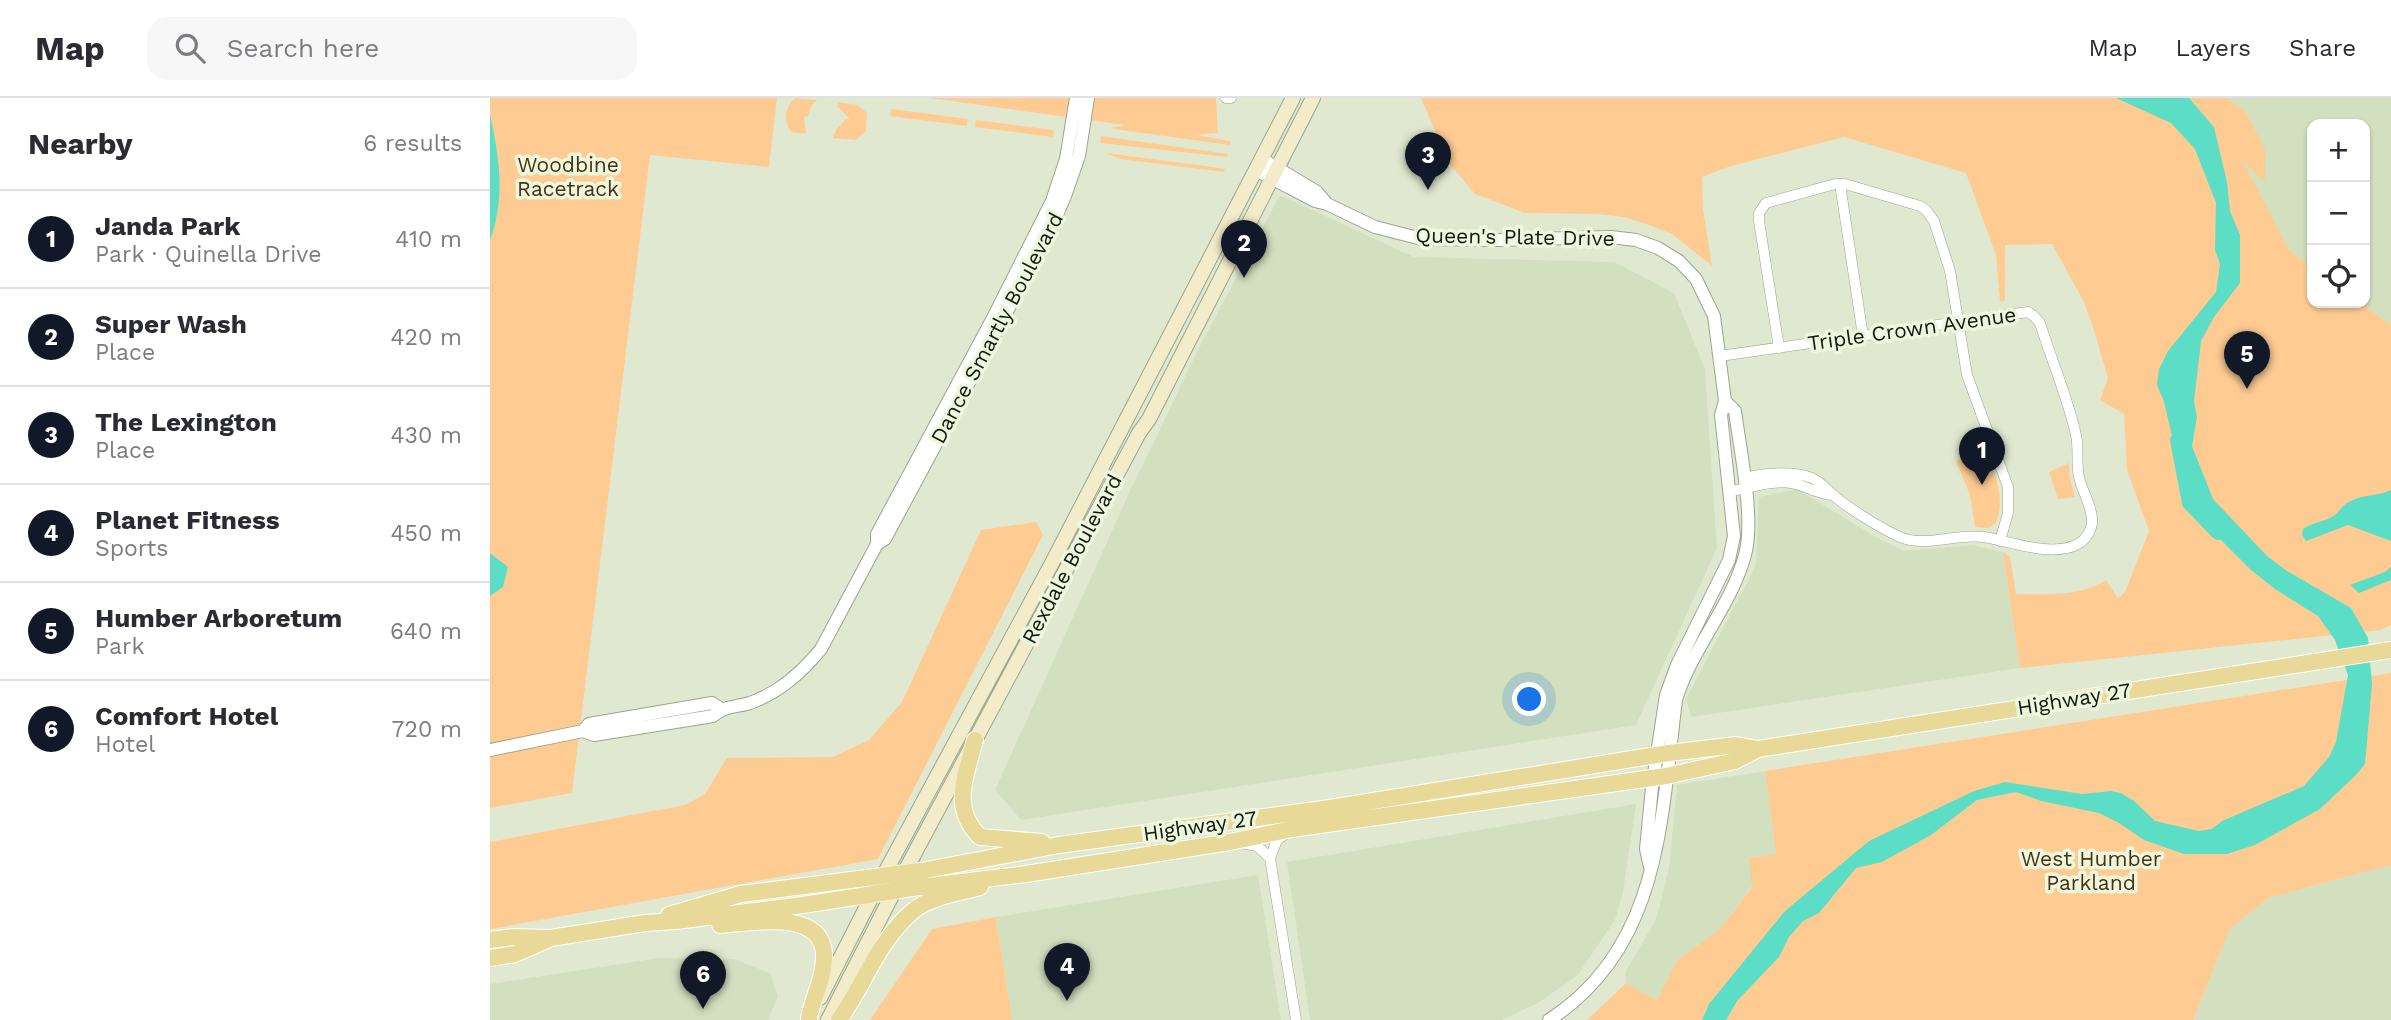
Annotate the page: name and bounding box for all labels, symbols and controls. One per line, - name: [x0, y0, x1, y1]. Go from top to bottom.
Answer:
- search box: [147, 17, 637, 80]
- text: Map: [35, 29, 105, 68]
- icon: search: [171, 29, 209, 67]
- text: Search here: [227, 33, 379, 63]
- text: Map: [2089, 34, 2137, 62]
- text: Layers: [2175, 34, 2251, 62]
- text: Share: [2289, 34, 2356, 62]
- map controls: [2307, 119, 2370, 308]
- button: +: [2307, 119, 2370, 182]
- text: Nearby: [28, 126, 133, 161]
- text: 6 results: [363, 130, 462, 157]
- pin: 3: [1405, 132, 1451, 190]
- park label: Woodbine Racetrack: [517, 152, 619, 201]
- button: −: [2307, 182, 2370, 245]
- street label: Dance Smartly Boulevard: [925, 208, 1068, 447]
- text: Janda Park: [95, 211, 240, 241]
- pin: 2: [1221, 220, 1267, 278]
- street label: Queen's Plate Drive: [1415, 222, 1615, 251]
- text: 1: [46, 226, 56, 253]
- text: 410 m: [395, 226, 462, 253]
- text: Park · Quinella Drive: [95, 241, 321, 268]
- button: locate: [2307, 245, 2370, 308]
- street label: Triple Crown Avenue: [1806, 301, 2018, 356]
- text: Super Wash: [95, 309, 247, 339]
- text: 2: [44, 324, 58, 351]
- text: 420 m: [390, 324, 462, 351]
- pin: 5: [2224, 331, 2270, 389]
- text: Place: [95, 339, 155, 366]
- text: The Lexington: [95, 407, 277, 437]
- text: 3: [44, 422, 58, 449]
- text: 430 m: [390, 422, 462, 449]
- pin: 1: [1959, 427, 2005, 485]
- text: Place: [95, 437, 155, 464]
- street label: Rexdale Boulevard: [1016, 470, 1127, 648]
- text: Planet Fitness: [95, 505, 280, 535]
- text: 4: [44, 520, 58, 547]
- text: 450 m: [390, 520, 462, 547]
- text: Sports: [95, 535, 168, 562]
- text: Humber Arboretum: [95, 603, 342, 633]
- text: 5: [44, 618, 58, 645]
- text: 640 m: [390, 618, 462, 645]
- text: Park: [95, 633, 144, 660]
- street label: Highway 27: [2015, 677, 2133, 720]
- your location: [1512, 682, 1546, 716]
- text: Comfort Hotel: [95, 701, 278, 731]
- text: 6: [44, 716, 58, 743]
- text: 720 m: [392, 716, 462, 743]
- text: Hotel: [95, 731, 155, 758]
- street label: Highway 27: [1141, 805, 1259, 846]
- park label: West Humber Parkland: [2021, 846, 2162, 895]
- pin: 4: [1044, 943, 1090, 1001]
- pin: 6: [680, 951, 726, 1009]

